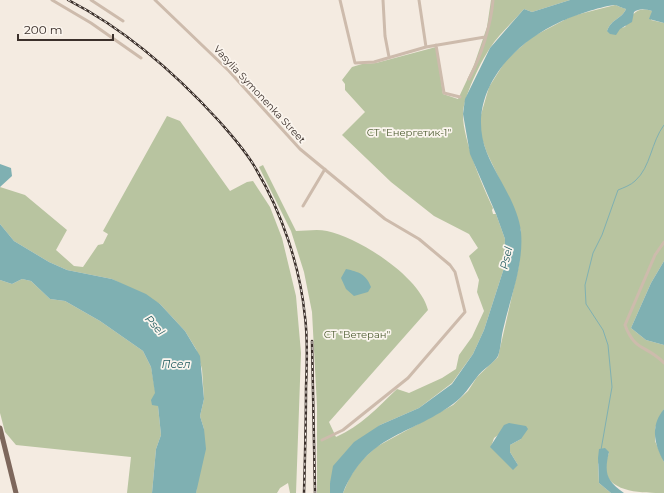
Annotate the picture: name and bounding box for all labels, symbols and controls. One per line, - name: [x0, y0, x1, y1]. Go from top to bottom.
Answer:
- scale bar: [18, 16, 113, 42]
- text: 200 m: [24, 22, 63, 37]
- street label: Vasylia Symonenka Street: [211, 43, 308, 146]
- park label: СТ "Енергетик-1": [367, 126, 451, 139]
- water label: Psel: [497, 245, 515, 271]
- water label: Psel: [142, 312, 168, 338]
- park label: СТ "Ветеран": [324, 328, 391, 341]
- water label: Псел: [162, 357, 191, 371]

